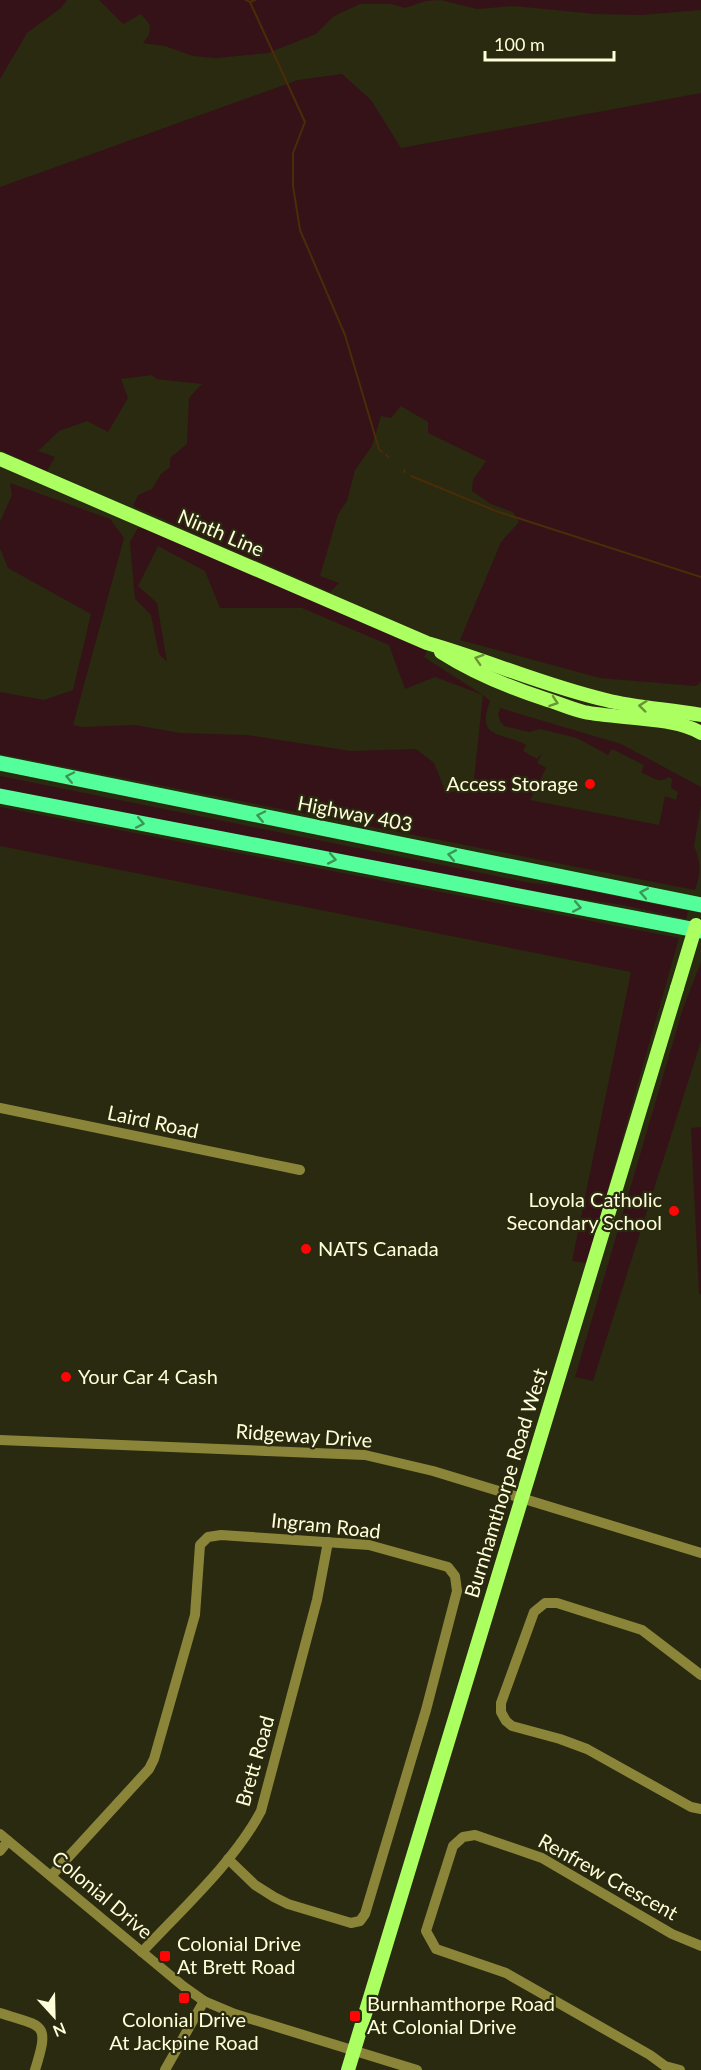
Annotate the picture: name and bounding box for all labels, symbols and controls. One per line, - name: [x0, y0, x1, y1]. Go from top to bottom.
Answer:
- scale bar: [485, 24, 614, 62]
- text: 100 m: [494, 33, 545, 55]
- street label: Ninth Line: [175, 503, 268, 561]
- one-way arrow: [474, 653, 485, 666]
- one-way arrow: [548, 695, 559, 707]
- one-way arrow: [639, 700, 648, 713]
- one-way arrow: [66, 771, 76, 784]
- place label: Access Storage: [446, 771, 578, 795]
- marker: Access Storage: [583, 777, 597, 791]
- street label: Highway 403: [296, 790, 415, 836]
- one-way arrow: [257, 810, 267, 823]
- one-way arrow: [135, 816, 145, 829]
- one-way arrow: [448, 849, 458, 862]
- one-way arrow: [326, 852, 336, 865]
- one-way arrow: [639, 887, 649, 900]
- one-way arrow: [572, 900, 582, 913]
- street label: Laird Road: [105, 1100, 201, 1142]
- place label: Loyola Catholic Secondary School: [507, 1187, 662, 1234]
- marker: Loyola Catholic Secondary School: [667, 1204, 681, 1218]
- place label: NATS Canada: [318, 1236, 439, 1260]
- marker: NATS Canada: [299, 1242, 313, 1256]
- place label: Your Car 4 Cash: [78, 1364, 218, 1388]
- street label: Burnhamthorpe Road West: [459, 1365, 551, 1600]
- marker: Your Car 4 Cash: [59, 1370, 73, 1384]
- street label: Ridgeway Drive: [235, 1418, 373, 1452]
- street label: Ingram Road: [270, 1507, 382, 1543]
- street label: Brett Road: [230, 1713, 278, 1809]
- street label: Renfrew Crescent: [535, 1828, 682, 1924]
- street label: Colonial Drive: [47, 1845, 158, 1943]
- place label: Colonial Drive At Brett Road: [177, 1931, 301, 1978]
- marker: Colonial Drive At Brett Road: [158, 1949, 172, 1963]
- north arrow: [24, 1986, 84, 2046]
- marker: Colonial Drive At Jackpine Road: [177, 1991, 191, 2005]
- place label: Burnhamthorpe Road At Colonial Drive: [367, 1991, 555, 2038]
- place label: Colonial Drive At Jackpine Road: [109, 2007, 259, 2054]
- marker: Burnhamthorpe Road At Colonial Drive: [348, 2009, 362, 2023]
- text: N: [51, 2019, 69, 2041]

